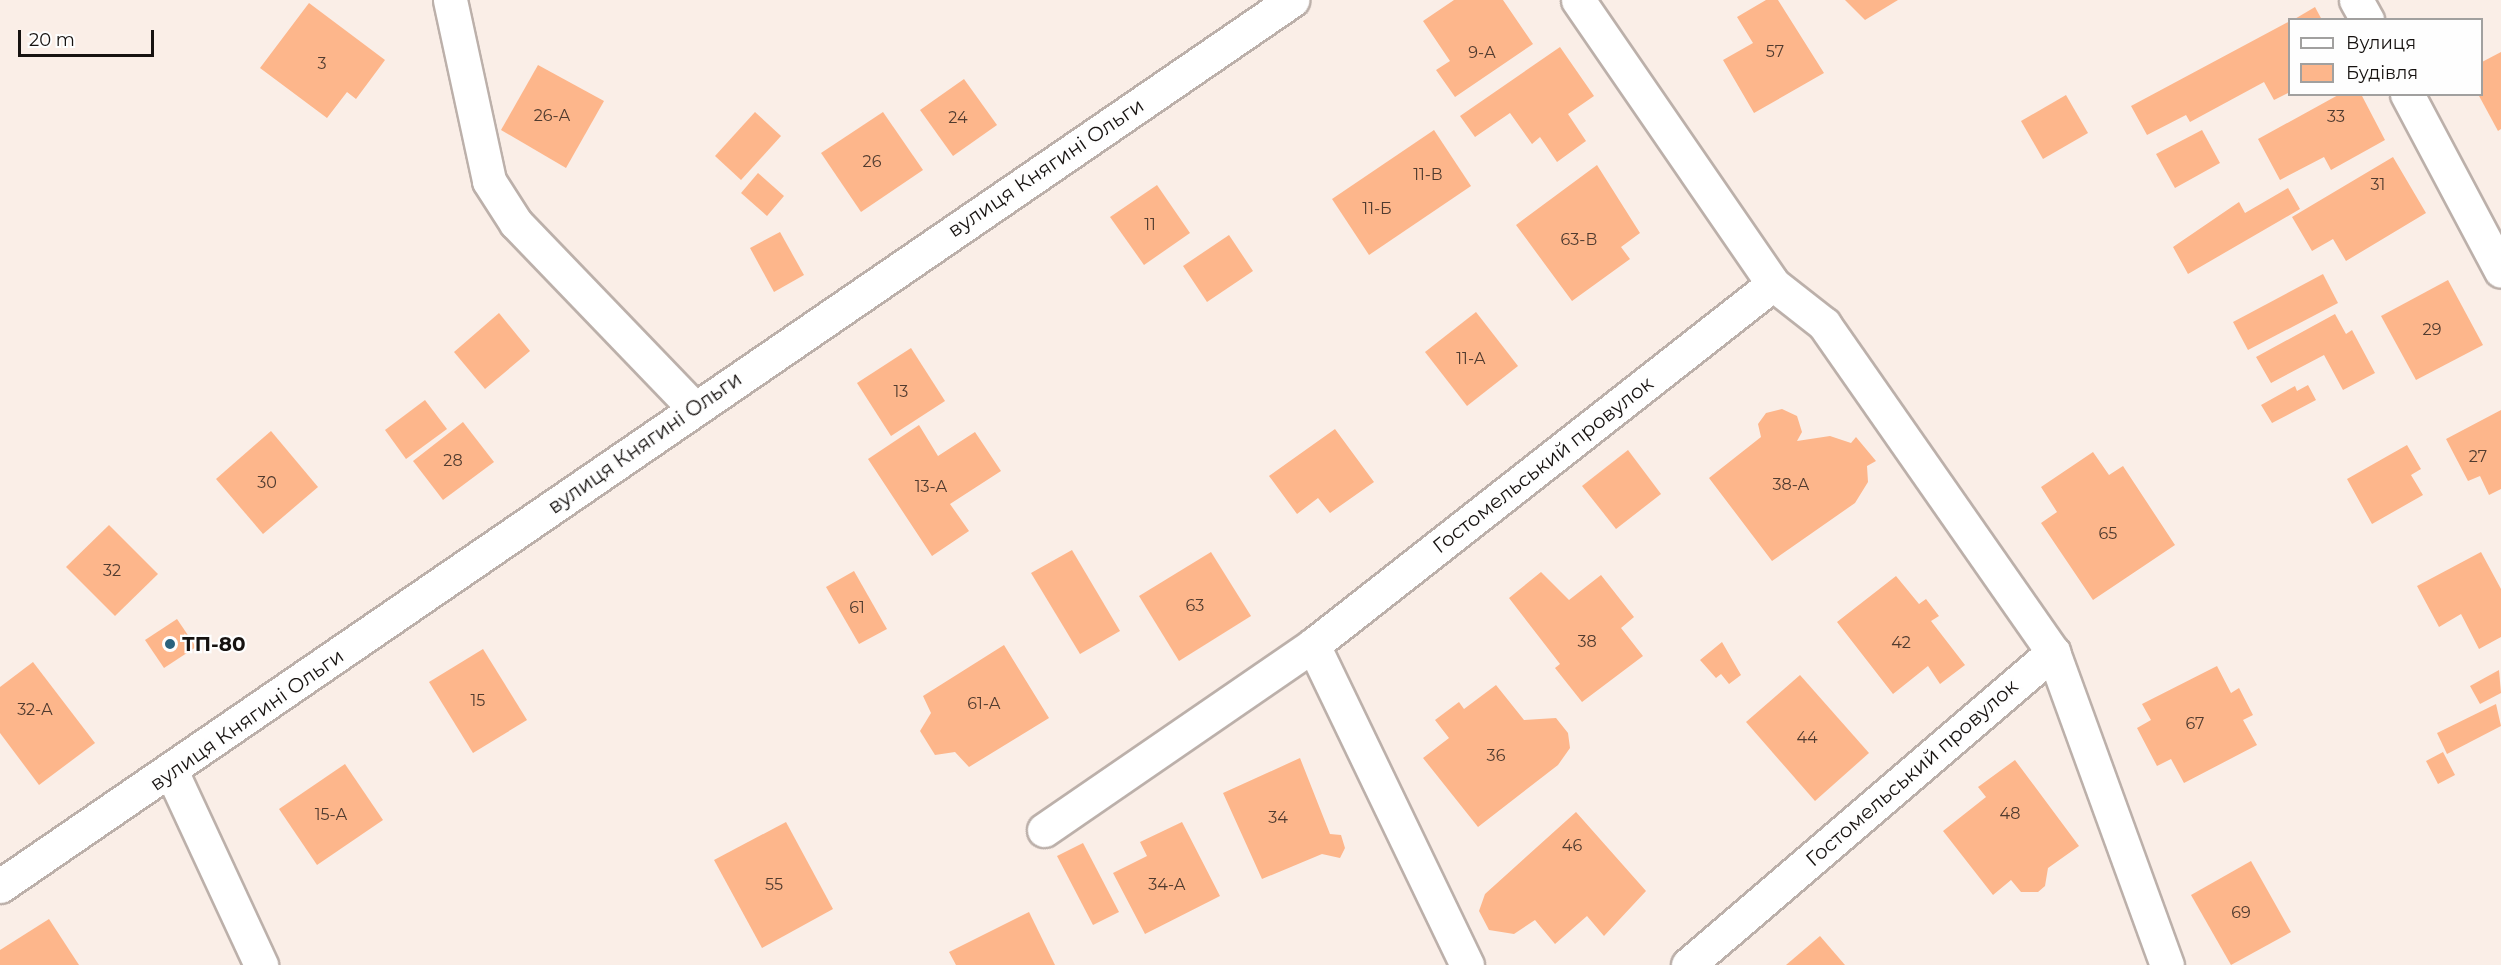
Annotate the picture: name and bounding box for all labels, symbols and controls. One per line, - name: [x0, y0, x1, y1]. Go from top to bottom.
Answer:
- scale bar: [21, 18, 158, 56]
- legend: [2288, 18, 2483, 96]
- text: 20 m: [29, 29, 75, 51]
- text: Вулиця: [2346, 32, 2416, 54]
- house number: 57: [1766, 42, 1784, 62]
- house number: 9-А: [1468, 43, 1496, 63]
- house number: 3: [317, 54, 327, 74]
- text: Будівля: [2346, 62, 2418, 84]
- street label: вулиця Княгині Ольги: [944, 93, 1148, 243]
- house number: 26-А: [534, 106, 570, 126]
- house number: 33: [2327, 107, 2345, 127]
- house number: 24: [948, 108, 968, 128]
- house number: 26: [863, 152, 881, 172]
- house number: 11-В: [1413, 165, 1443, 185]
- house number: 31: [2371, 175, 2385, 195]
- house number: 11-Б: [1362, 199, 1392, 219]
- house number: 11: [1144, 215, 1156, 235]
- house number: 63-В: [1561, 230, 1597, 250]
- house number: 29: [2423, 320, 2441, 340]
- house number: 11-А: [1456, 349, 1486, 369]
- street label: вулиця Княгині Ольги: [543, 367, 747, 519]
- street label: Гостомельський провулок: [1428, 371, 1658, 559]
- house number: 13: [894, 382, 908, 402]
- house number: 27: [2469, 447, 2487, 467]
- house number: 28: [443, 451, 463, 471]
- house number: 30: [257, 473, 277, 493]
- house number: 38-А: [1772, 475, 1810, 495]
- house number: 13-А: [915, 477, 947, 497]
- house number: 65: [2099, 524, 2117, 544]
- house number: 32: [103, 561, 121, 581]
- house number: 63: [1186, 596, 1204, 616]
- house number: 61: [849, 598, 865, 618]
- place label: ТП-80: [182, 632, 245, 656]
- house number: 38: [1577, 632, 1597, 652]
- house number: 42: [1891, 633, 1911, 653]
- marker: ТП-80: [163, 637, 177, 651]
- street label: вулиця Княгині Ольги: [145, 644, 349, 796]
- street label: Гостомельський провулок: [1801, 674, 2023, 872]
- house number: 15: [471, 691, 485, 711]
- house number: 61-А: [967, 694, 1001, 714]
- house number: 32-А: [17, 700, 53, 720]
- house number: 67: [2185, 714, 2205, 734]
- house number: 44: [1796, 728, 1818, 748]
- house number: 36: [1487, 746, 1505, 766]
- house number: 48: [2000, 804, 2020, 824]
- house number: 15-А: [315, 805, 347, 825]
- house number: 34: [1268, 808, 1288, 828]
- house number: 46: [1562, 836, 1582, 856]
- house number: 55: [765, 875, 783, 895]
- house number: 34-А: [1148, 875, 1186, 895]
- house number: 69: [2231, 903, 2251, 923]

